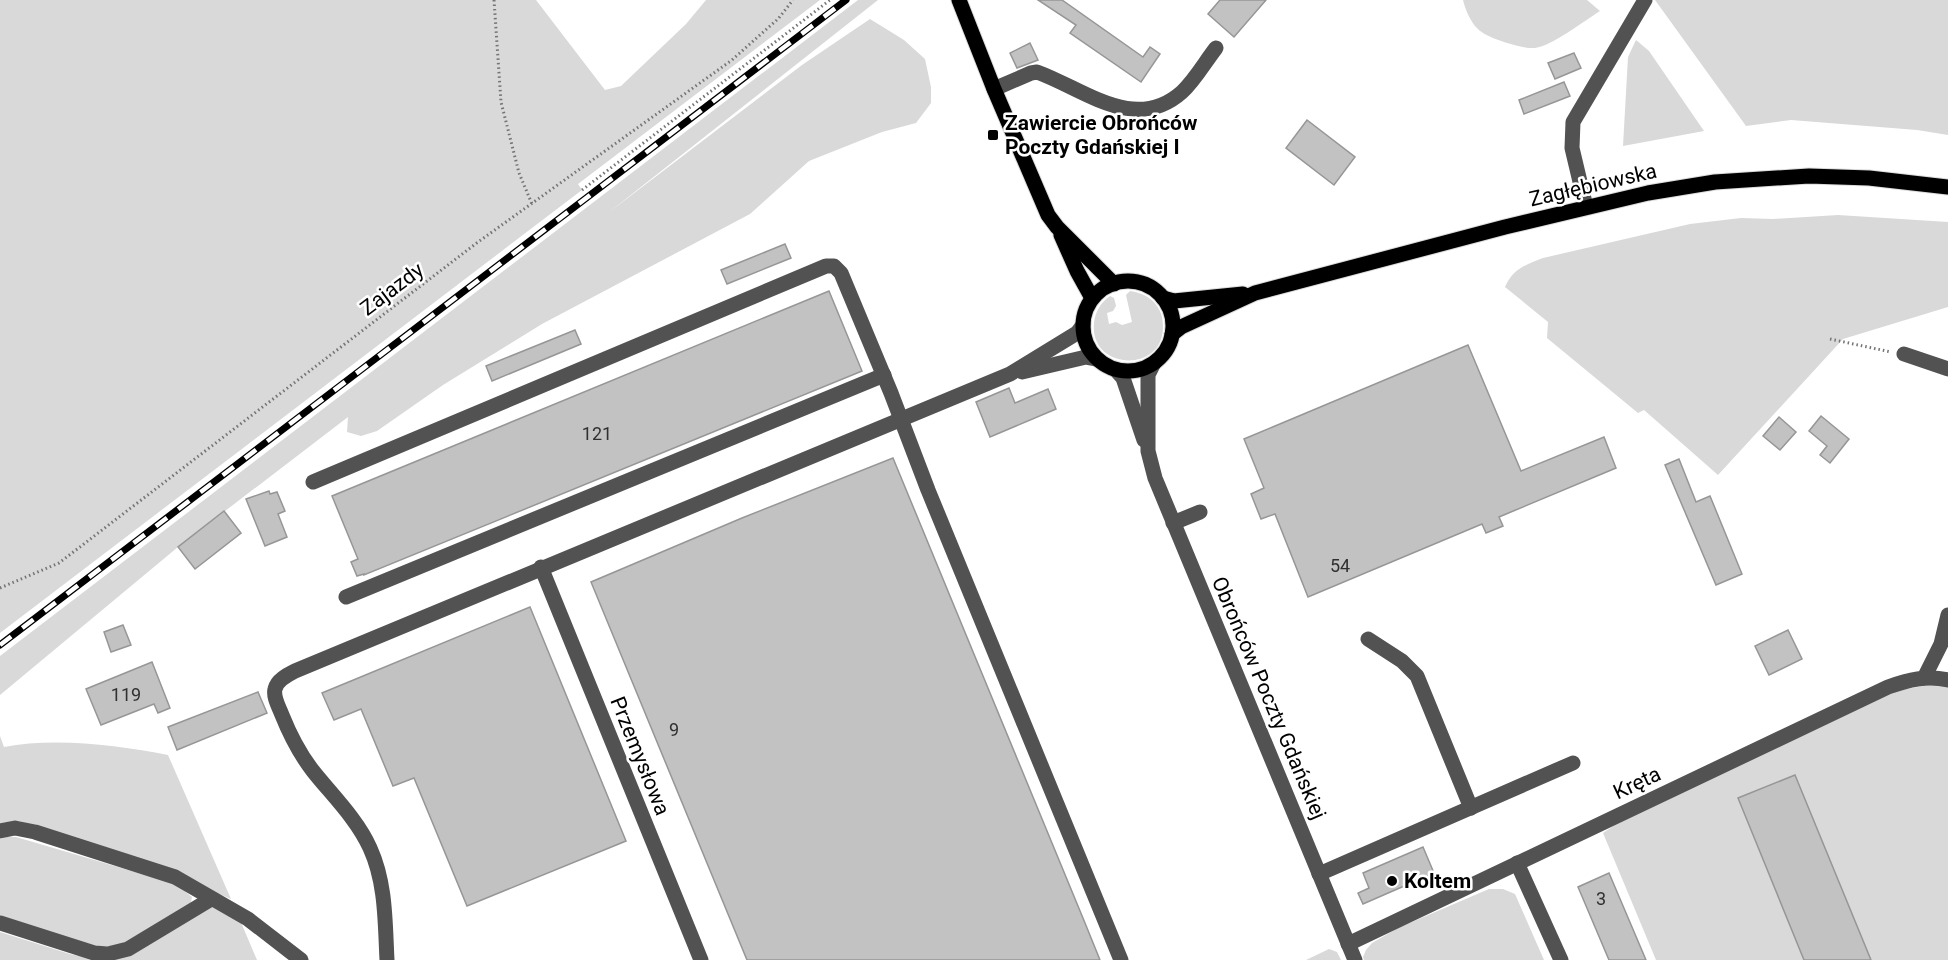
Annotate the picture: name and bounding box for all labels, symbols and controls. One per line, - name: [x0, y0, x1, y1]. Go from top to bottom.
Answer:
- place label: Zawiercie Obrońców Poczty Gdańskiej I: [1005, 111, 1198, 159]
- marker: Zawiercie Obrońców Poczty Gdańskiej I: [986, 128, 1000, 142]
- street label: Zagłębiowska: [1527, 159, 1659, 211]
- street label: Zajazdy: [356, 258, 428, 320]
- house number: 121: [582, 423, 612, 444]
- house number: 54: [1330, 555, 1350, 576]
- street label: Obrońców Poczty Gdańskiej: [1207, 573, 1331, 823]
- house number: 119: [111, 684, 141, 705]
- street label: Przemysłowa: [605, 693, 675, 819]
- house number: 9: [669, 719, 679, 740]
- street label: Kręta: [1609, 762, 1665, 804]
- place label: Koltem: [1404, 869, 1471, 893]
- marker: Koltem: [1385, 874, 1399, 888]
- house number: 3: [1596, 888, 1606, 909]

